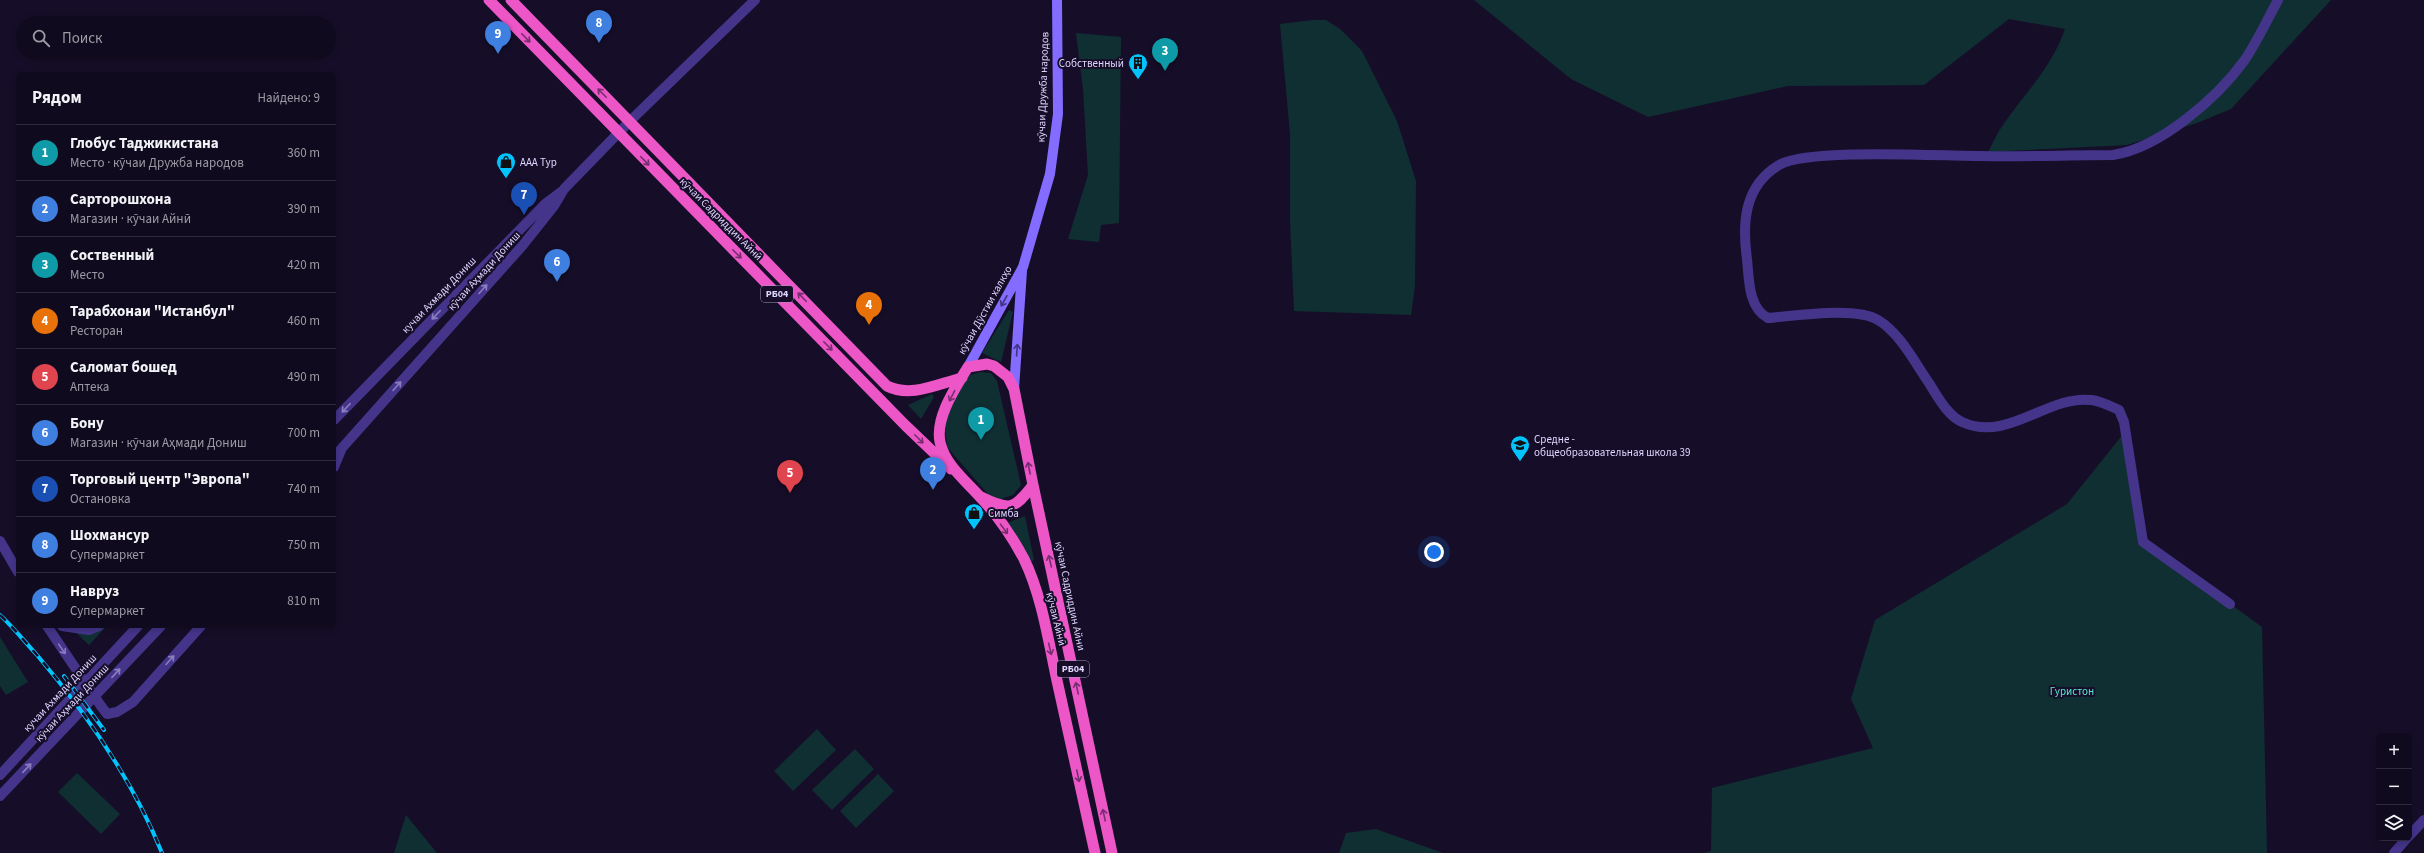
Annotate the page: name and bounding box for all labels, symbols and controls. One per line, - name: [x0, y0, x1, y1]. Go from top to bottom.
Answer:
- pin: 8: [586, 10, 612, 43]
- search box: [16, 16, 336, 60]
- pin: 9: [485, 21, 511, 54]
- icon: search: [30, 27, 52, 49]
- text: Поиск: [62, 28, 103, 49]
- street label: кӯчаи Дружба народов: [1034, 31, 1052, 143]
- one-way arrow: [521, 33, 531, 43]
- pin: 3: [1152, 38, 1178, 71]
- building icon: Собственный: [1127, 52, 1149, 80]
- place label: Собственный: [1059, 56, 1124, 71]
- text: Рядом: [32, 86, 82, 110]
- one-way arrow: [598, 88, 607, 98]
- text: Найдено: 9: [258, 89, 320, 107]
- text: Глобус Таджикистана: [70, 133, 219, 154]
- text: 1: [42, 144, 48, 162]
- text: 360 m: [287, 144, 320, 162]
- shop icon: ААА Тур: [495, 151, 517, 179]
- text: Место · кӯчаи Дружба народов: [70, 154, 244, 172]
- place label: ААА Тур: [520, 155, 557, 170]
- one-way arrow: [640, 156, 650, 166]
- street label: кӯчаи Садриддин Айнӣ: [676, 174, 766, 264]
- pin: 7: [511, 182, 537, 215]
- text: Сарторошхона: [70, 189, 172, 210]
- text: 2: [42, 200, 48, 218]
- text: 390 m: [287, 200, 320, 218]
- text: Магазин · кӯчаи Айнӣ: [70, 210, 191, 228]
- street label: кӯчаи Аҳмади Дониш: [444, 228, 524, 314]
- text: Соственный: [70, 245, 154, 266]
- pin: 6: [544, 249, 570, 282]
- one-way arrow: [732, 249, 742, 259]
- street label: кучаи Ахмади Дониш: [398, 253, 480, 337]
- text: 3: [42, 256, 48, 274]
- text: 420 m: [287, 256, 320, 274]
- street label: кӯчаи Дӯстии халкҳо: [954, 263, 1016, 357]
- text: Место: [70, 266, 105, 284]
- one-way arrow: [479, 284, 488, 294]
- road number: РБ04: [761, 286, 793, 302]
- one-way arrow: [797, 292, 806, 302]
- pin: 4: [856, 292, 882, 325]
- one-way arrow: [1000, 295, 1007, 307]
- text: Тарабхонаи "Истанбул": [70, 301, 235, 322]
- one-way arrow: [431, 310, 441, 320]
- text: 4: [42, 312, 48, 330]
- text: 460 m: [287, 312, 320, 330]
- text: Ресторан: [70, 322, 123, 340]
- one-way arrow: [823, 342, 833, 351]
- one-way arrow: [1013, 344, 1020, 357]
- text: Саломат бошед: [70, 357, 177, 378]
- text: 5: [42, 368, 48, 386]
- text: 490 m: [287, 368, 320, 386]
- text: Аптека: [70, 378, 109, 396]
- one-way arrow: [392, 381, 401, 391]
- one-way arrow: [948, 390, 955, 402]
- one-way arrow: [341, 403, 350, 413]
- pin: 1: [968, 407, 994, 440]
- text: Бону: [70, 413, 104, 434]
- text: 6: [42, 424, 48, 442]
- text: 700 m: [287, 424, 320, 442]
- place label: Средне - общеобразовательная школа 39: [1534, 432, 1690, 460]
- text: Магазин · кӯчаи Аҳмади Дониш: [70, 434, 247, 452]
- one-way arrow: [914, 434, 924, 444]
- school or university icon: Средне - общеобразовательная школа 39: [1509, 434, 1531, 462]
- pin: 2: [920, 457, 946, 490]
- pin: 5: [777, 460, 803, 493]
- one-way arrow: [1025, 462, 1033, 475]
- text: Торговый центр "Эвропа": [70, 469, 250, 490]
- text: 7: [42, 480, 48, 498]
- text: 740 m: [287, 480, 320, 498]
- text: Остановка: [70, 490, 131, 508]
- shop icon: Симба: [963, 502, 985, 530]
- place label: Симба: [988, 506, 1019, 521]
- one-way arrow: [1000, 523, 1008, 534]
- text: Шохмансур: [70, 525, 149, 546]
- text: 8: [42, 536, 48, 554]
- text: 750 m: [287, 536, 320, 554]
- street label: кӯчаи Садриддин Айни: [1051, 540, 1089, 652]
- your location: [1424, 542, 1444, 562]
- text: Супермаркет: [70, 546, 145, 564]
- one-way arrow: [1045, 554, 1053, 567]
- text: Навруз: [70, 581, 119, 602]
- street label: кӯчаи Айнӣ: [1042, 591, 1070, 647]
- text: 9: [42, 592, 48, 610]
- text: 810 m: [287, 592, 320, 610]
- text: Супермаркет: [70, 602, 145, 620]
- one-way arrow: [1047, 642, 1054, 655]
- one-way arrow: [58, 643, 66, 654]
- street label: кучаи Ахмади Дониш: [20, 651, 100, 735]
- one-way arrow: [165, 656, 174, 666]
- street label: кӯчаи Аҳмади Дониш: [32, 661, 112, 745]
- road number: РБ04: [1057, 661, 1089, 677]
- one-way arrow: [111, 668, 121, 678]
- one-way arrow: [1073, 682, 1081, 695]
- park label: Гуристон: [2050, 684, 2094, 699]
- map controls: [2376, 733, 2412, 841]
- button: +: [2376, 733, 2412, 769]
- one-way arrow: [22, 763, 31, 773]
- one-way arrow: [1075, 769, 1083, 782]
- button: −: [2376, 769, 2412, 805]
- button: layers: [2376, 805, 2412, 841]
- one-way arrow: [1100, 809, 1108, 822]

